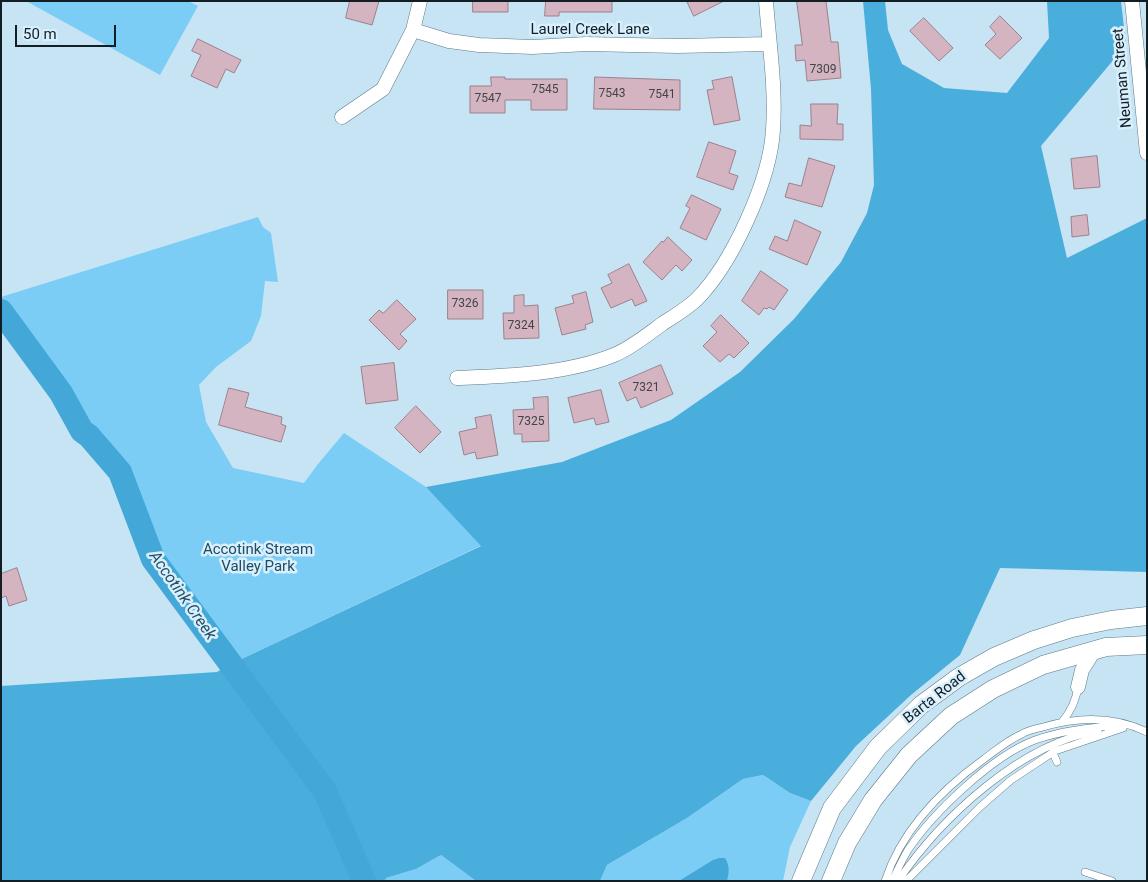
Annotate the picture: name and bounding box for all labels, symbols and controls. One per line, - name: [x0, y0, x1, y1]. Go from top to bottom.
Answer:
- scale bar: [18, 15, 119, 47]
- street label: Laurel Creek Lane: [530, 21, 650, 39]
- text: 50 m: [23, 25, 57, 43]
- street label: Neuman Street: [1110, 27, 1136, 129]
- house number: 7309: [810, 63, 836, 77]
- house number: 7545: [532, 83, 558, 97]
- house number: 7543: [599, 87, 625, 101]
- house number: 7541: [649, 88, 675, 102]
- house number: 7547: [475, 92, 501, 106]
- house number: 7326: [452, 297, 478, 311]
- house number: 7324: [508, 319, 534, 333]
- house number: 7321: [633, 381, 659, 395]
- house number: 7325: [518, 415, 544, 429]
- park label: Accotink Stream Valley Park: [203, 541, 313, 576]
- water label: Accotink Creek: [144, 548, 220, 644]
- street label: Barta Road: [900, 668, 970, 728]

